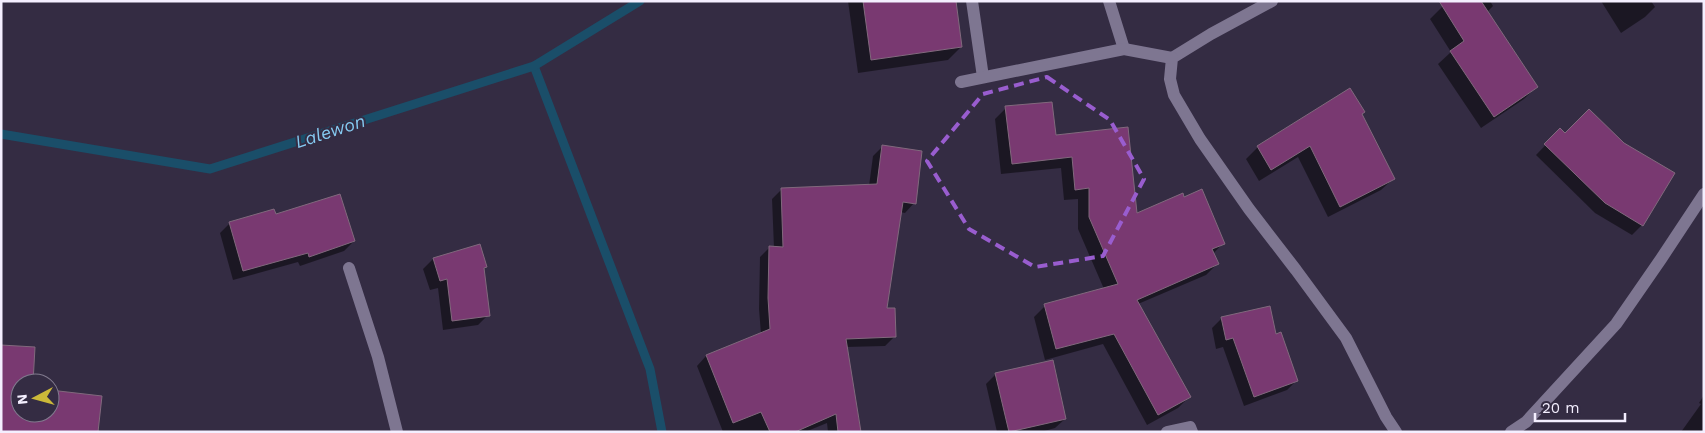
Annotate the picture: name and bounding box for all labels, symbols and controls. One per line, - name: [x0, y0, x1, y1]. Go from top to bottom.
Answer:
- water label: Lalewon: [292, 110, 368, 152]
- north arrow: [10, 373, 60, 423]
- scale bar: [1535, 390, 1625, 422]
- text: N: [14, 393, 31, 405]
- text: 20 m: [1542, 399, 1580, 417]

